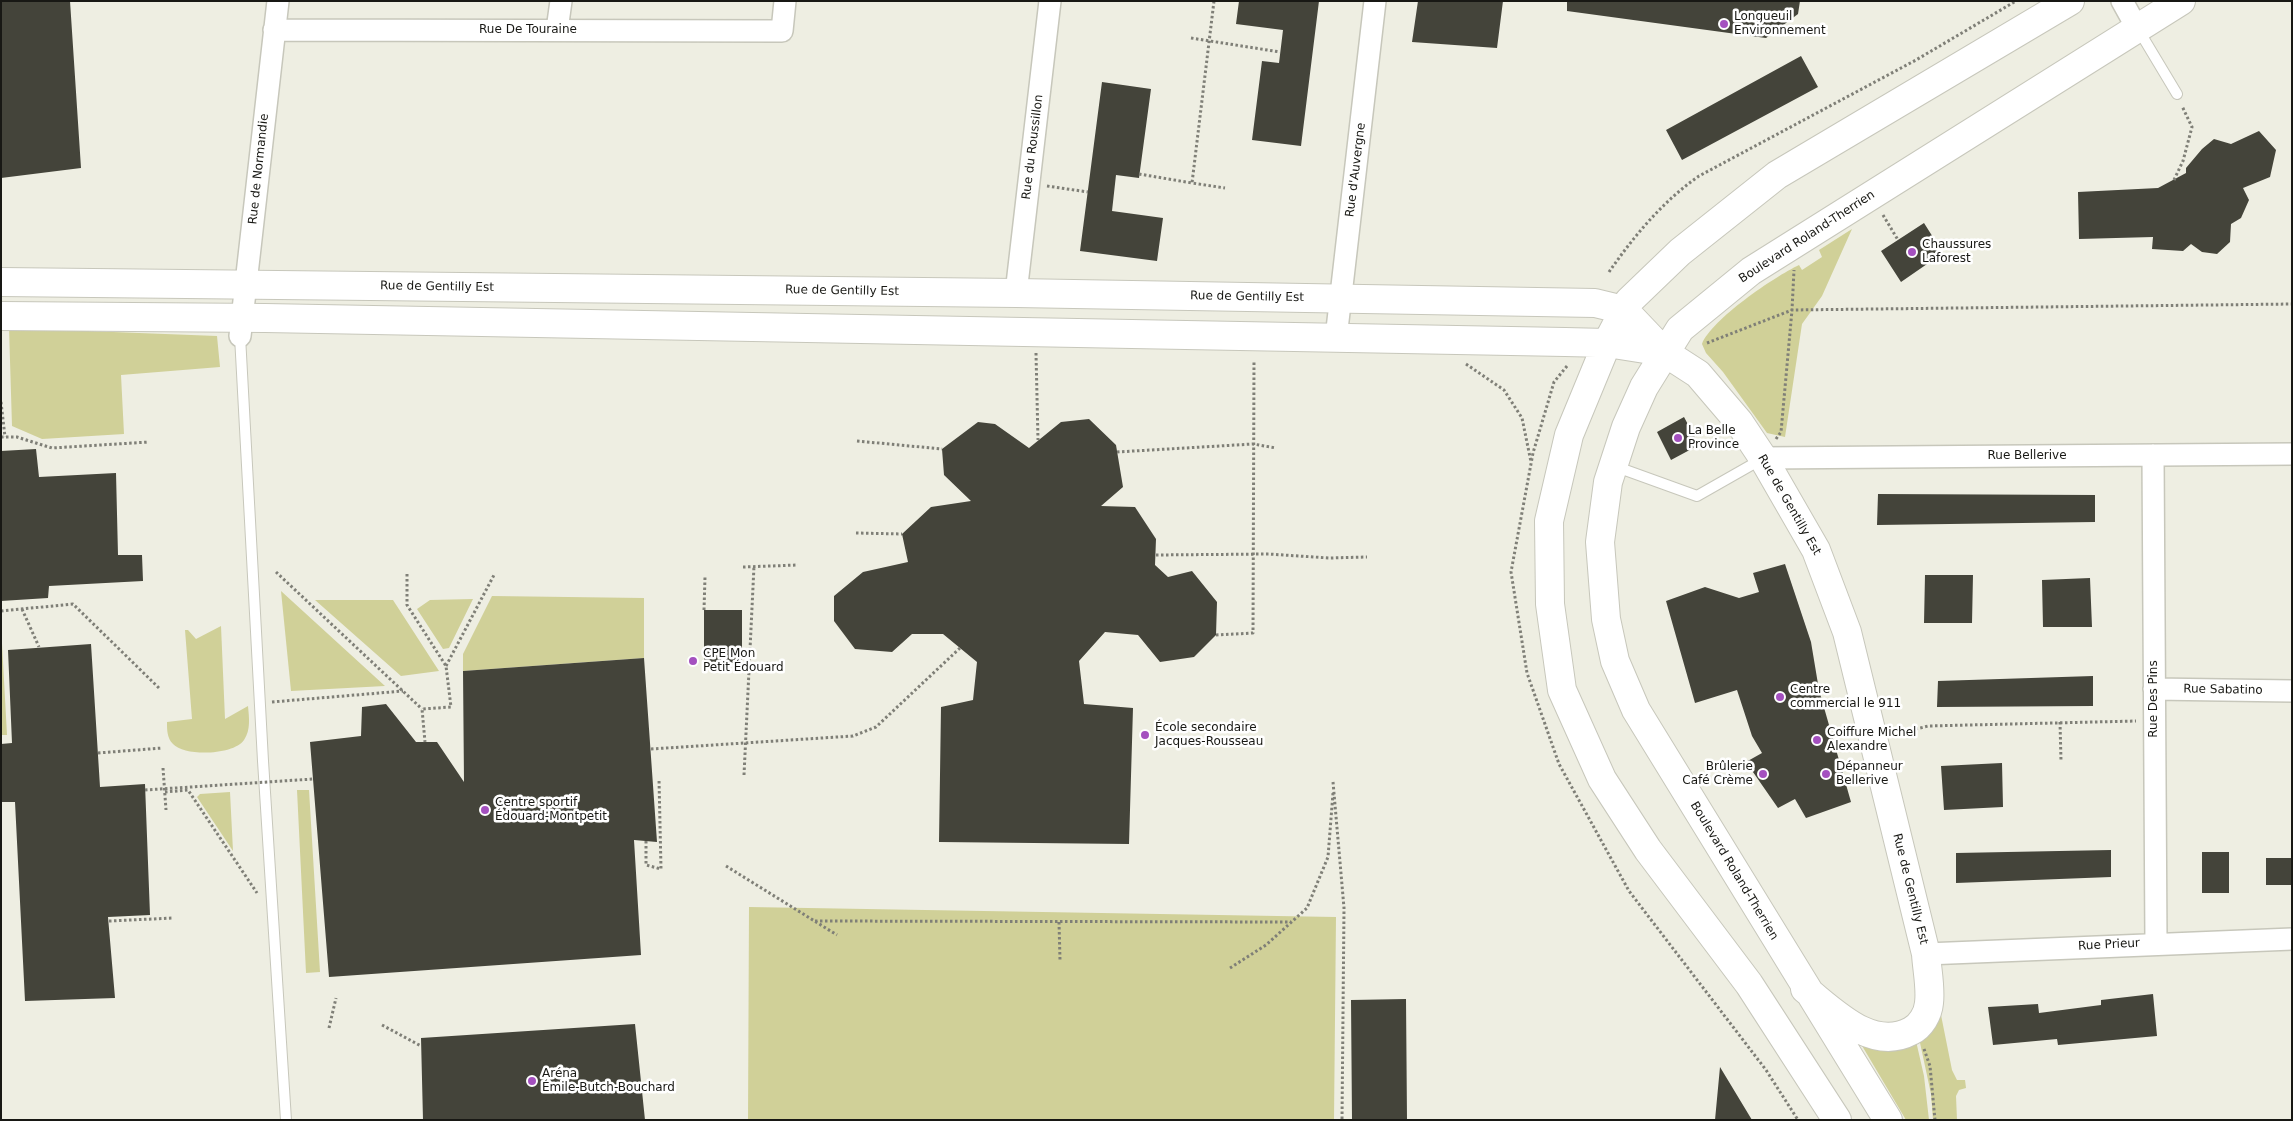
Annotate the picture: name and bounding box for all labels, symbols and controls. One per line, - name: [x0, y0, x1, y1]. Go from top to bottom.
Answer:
- place label: Longueuil Environnement: [1734, 10, 1826, 38]
- marker: Longueuil Environnement: [1718, 18, 1730, 30]
- street label: Rue De Touraine: [479, 23, 577, 37]
- street label: Rue du Roussillon: [1019, 94, 1047, 200]
- street label: Rue de Normandie: [246, 113, 272, 225]
- street label: Rue d'Auvergne: [1343, 122, 1369, 218]
- street label: Boulevard Roland-Therrien: [1736, 188, 1878, 286]
- place label: Chaussures Laforest: [1922, 238, 1991, 266]
- marker: Chaussures Laforest: [1906, 246, 1918, 258]
- street label: Rue de Gentilly Est: [380, 279, 494, 295]
- street label: Rue de Gentilly Est: [785, 283, 899, 299]
- street label: Rue de Gentilly Est: [1190, 289, 1304, 305]
- place label: La Belle Province: [1688, 424, 1739, 452]
- marker: La Belle Province: [1672, 432, 1684, 444]
- street label: Rue Bellerive: [1987, 449, 2067, 463]
- street label: Rue de Gentilly Est: [1754, 452, 1824, 558]
- place label: CPE Mon Petit Édouard: [703, 647, 784, 675]
- marker: CPE Mon Petit Édouard: [687, 655, 699, 667]
- street label: Rue Des Pins: [2147, 660, 2161, 738]
- street label: Rue Sabatino: [2183, 682, 2263, 698]
- place label: Centre commercial le 911: [1790, 683, 1901, 711]
- marker: Centre commercial le 911: [1774, 691, 1786, 703]
- place label: École secondaire Jacques-Rousseau: [1155, 721, 1263, 749]
- place label: Coiffure Michel Alexandre: [1827, 726, 1916, 754]
- marker: École secondaire Jacques-Rousseau: [1139, 729, 1151, 741]
- marker: Coiffure Michel Alexandre: [1811, 734, 1823, 746]
- place label: Brûlerie Café Crème: [1682, 760, 1753, 788]
- place label: Dépanneur Bellerive: [1836, 760, 1903, 788]
- marker: Brûlerie Café Crème: [1757, 768, 1769, 780]
- marker: Dépanneur Bellerive: [1820, 768, 1832, 780]
- place label: Centre sportif Édouard-Montpetit: [495, 796, 607, 824]
- street label: Boulevard Roland-Therrien: [1687, 799, 1781, 943]
- marker: Centre sportif Édouard-Montpetit: [479, 804, 491, 816]
- street label: Rue de Gentilly Est: [1889, 832, 1931, 946]
- street label: Rue Prieur: [2078, 936, 2140, 954]
- place label: Aréna Émile-Butch-Bouchard: [542, 1067, 675, 1095]
- marker: Aréna Émile-Butch-Bouchard: [526, 1075, 538, 1087]

